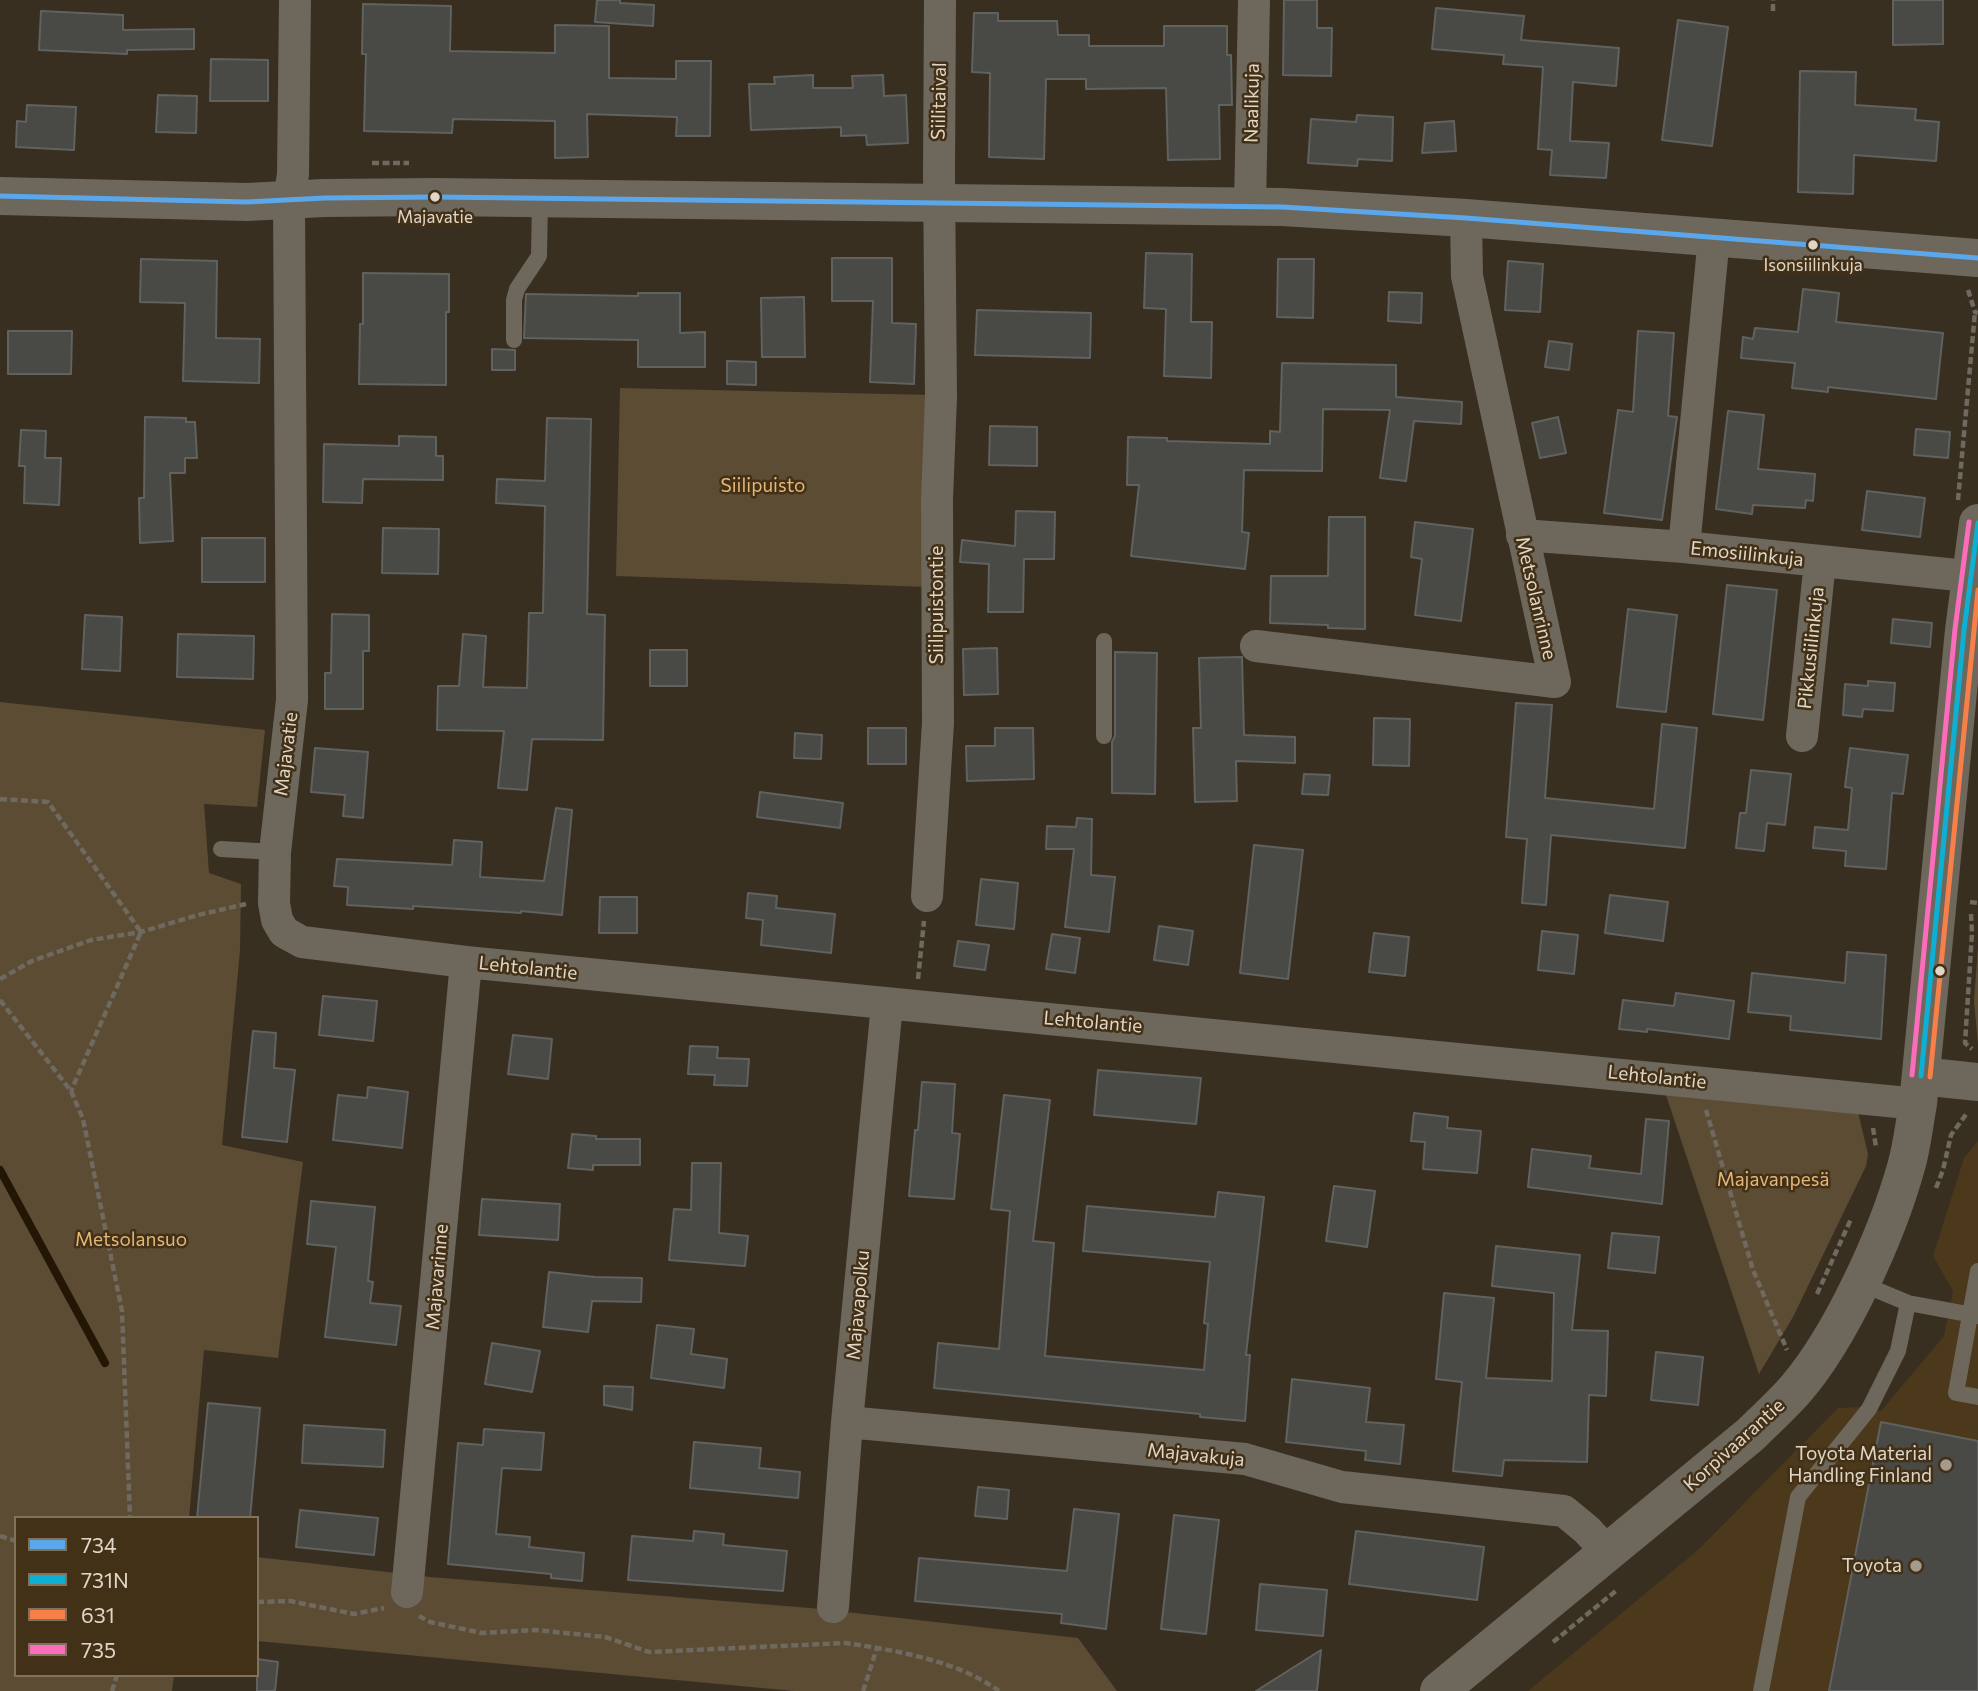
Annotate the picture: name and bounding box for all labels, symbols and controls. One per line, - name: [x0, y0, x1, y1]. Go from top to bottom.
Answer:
- street label: Siilitaival: [927, 62, 951, 140]
- street label: Naalikuja: [1240, 63, 1264, 143]
- marker: Majavatie: [428, 190, 442, 204]
- place label: Majavatie: [397, 207, 473, 227]
- marker: Isonsiilinkuja: [1806, 238, 1820, 252]
- place label: Isonsiilinkuja: [1763, 255, 1863, 275]
- park label: Siilipuisto: [721, 475, 805, 497]
- street label: Metsolanrinne: [1511, 534, 1561, 662]
- street label: Emosiilinkuja: [1689, 537, 1805, 571]
- street label: Siilipuistontie: [926, 546, 948, 664]
- street label: Pikkusiilinkuja: [1793, 586, 1829, 710]
- street label: Majavatie: [270, 711, 302, 797]
- street label: Lehtolantie: [478, 951, 578, 985]
- unlabelled marker: [1933, 964, 1947, 978]
- street label: Lehtolantie: [1043, 1006, 1143, 1038]
- street label: Lehtolantie: [1607, 1060, 1707, 1094]
- park label: Majavanpesä: [1717, 1169, 1829, 1191]
- street label: Majavarinne: [421, 1223, 453, 1331]
- park label: Metsolansuo: [75, 1229, 187, 1251]
- street label: Majavapolku: [842, 1249, 874, 1361]
- street label: Korpivaarantie: [1679, 1394, 1789, 1496]
- street label: Majavakuja: [1146, 1439, 1246, 1471]
- place label: Toyota Material Handling Finland: [1788, 1443, 1932, 1487]
- marker: Toyota Material Handling Finland: [1938, 1457, 1954, 1473]
- legend: [14, 1516, 259, 1677]
- text: 734: [81, 1532, 117, 1557]
- place label: Toyota: [1842, 1555, 1902, 1577]
- marker: Toyota: [1908, 1558, 1924, 1574]
- text: 731N: [81, 1567, 129, 1592]
- text: 631: [81, 1602, 115, 1627]
- text: 735: [81, 1637, 116, 1662]

